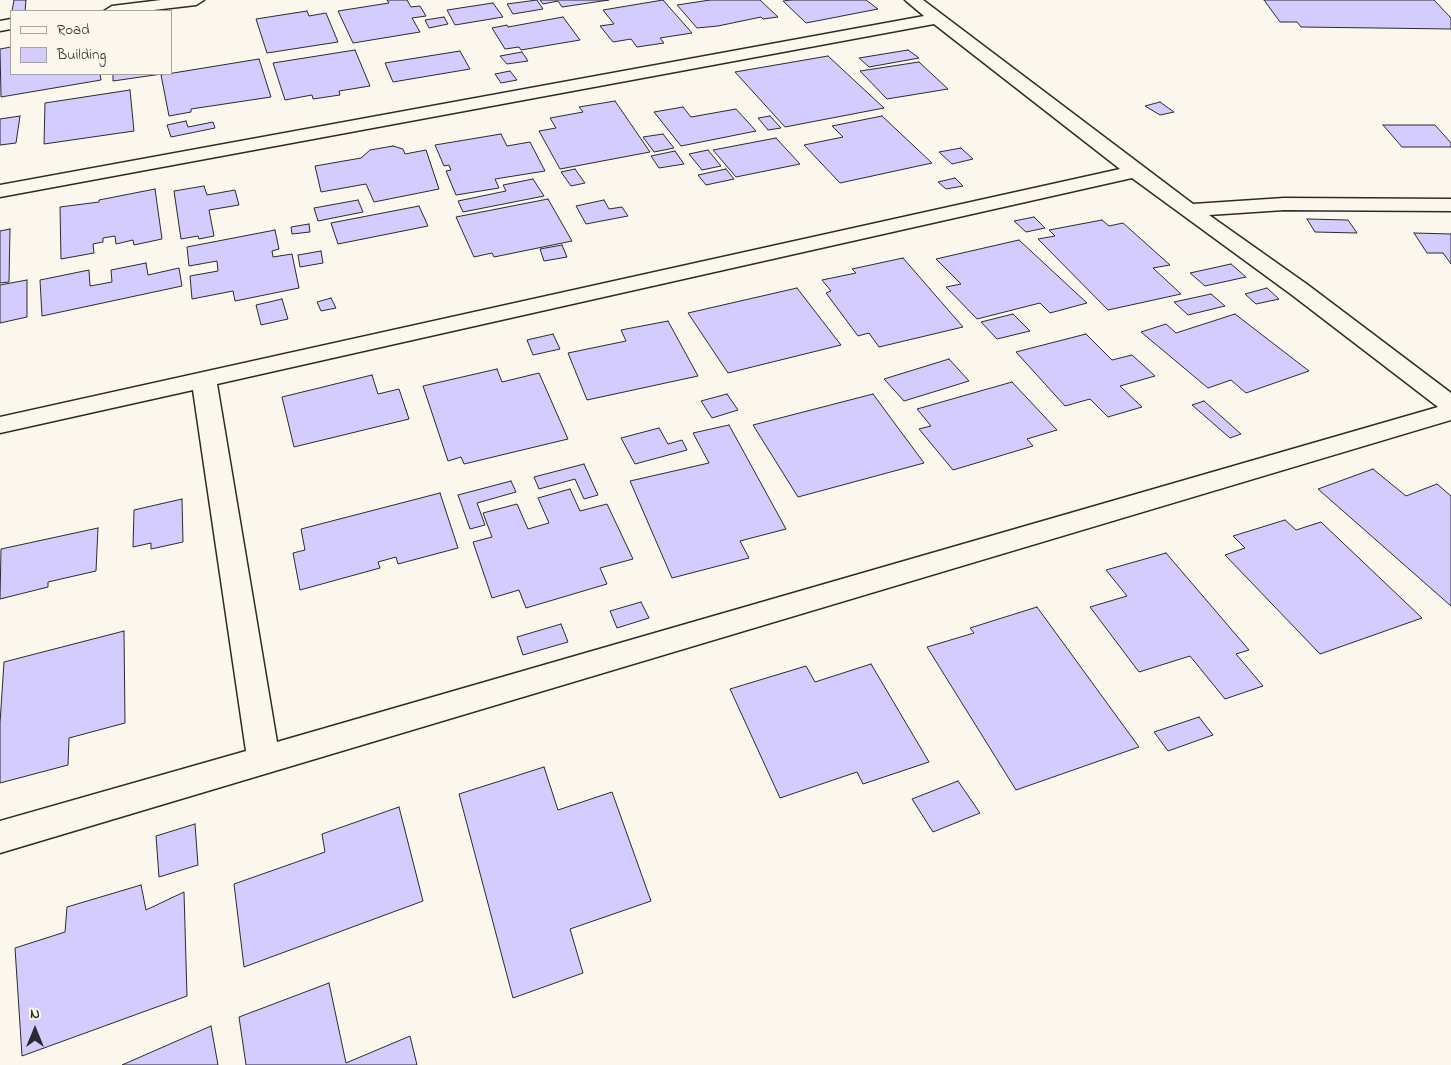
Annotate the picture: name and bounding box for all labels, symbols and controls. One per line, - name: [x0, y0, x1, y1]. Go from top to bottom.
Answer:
- legend: [10, 10, 172, 75]
- text: Road: [57, 19, 90, 41]
- text: Building: [57, 44, 106, 66]
- text: N: [30, 1004, 40, 1025]
- north arrow: [10, 1005, 60, 1055]

